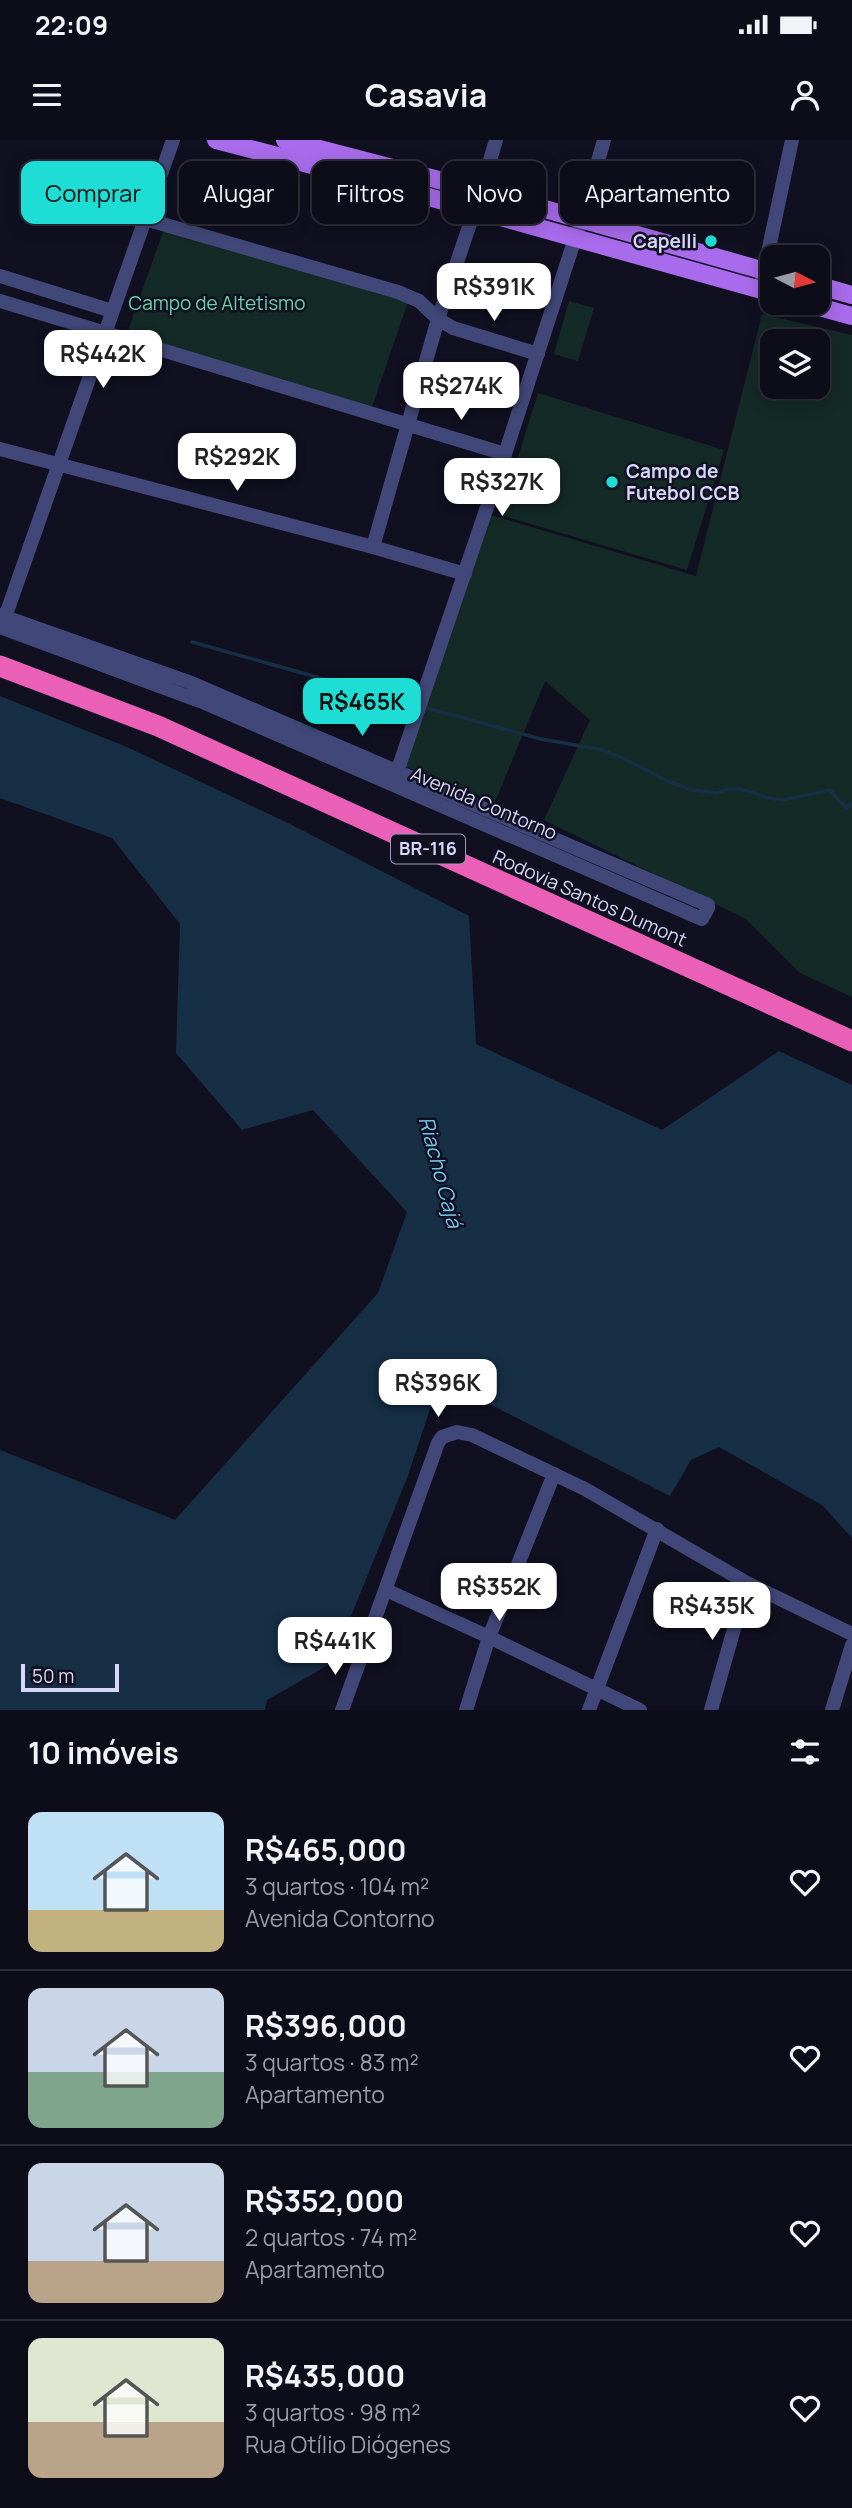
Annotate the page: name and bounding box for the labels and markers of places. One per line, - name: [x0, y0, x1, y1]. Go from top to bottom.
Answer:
- place label: Capelli: [633, 228, 697, 254]
- marker: Capelli: [703, 233, 719, 249]
- pin: R$391K: [437, 264, 551, 323]
- pin: R$442K: [46, 330, 160, 390]
- pin: R$274K: [404, 362, 518, 422]
- pin: R$292K: [180, 434, 294, 493]
- pin: R$327K: [445, 458, 559, 518]
- place label: Campo de Futebol CCB: [626, 458, 740, 506]
- marker: Campo de Futebol CCB: [604, 474, 620, 490]
- pin: R$465K: [305, 678, 419, 738]
- pin: R$396K: [381, 1360, 495, 1419]
- pin: R$352K: [442, 1564, 556, 1623]
- pin: R$435K: [655, 1582, 769, 1642]
- pin: R$441K: [278, 1618, 392, 1677]

